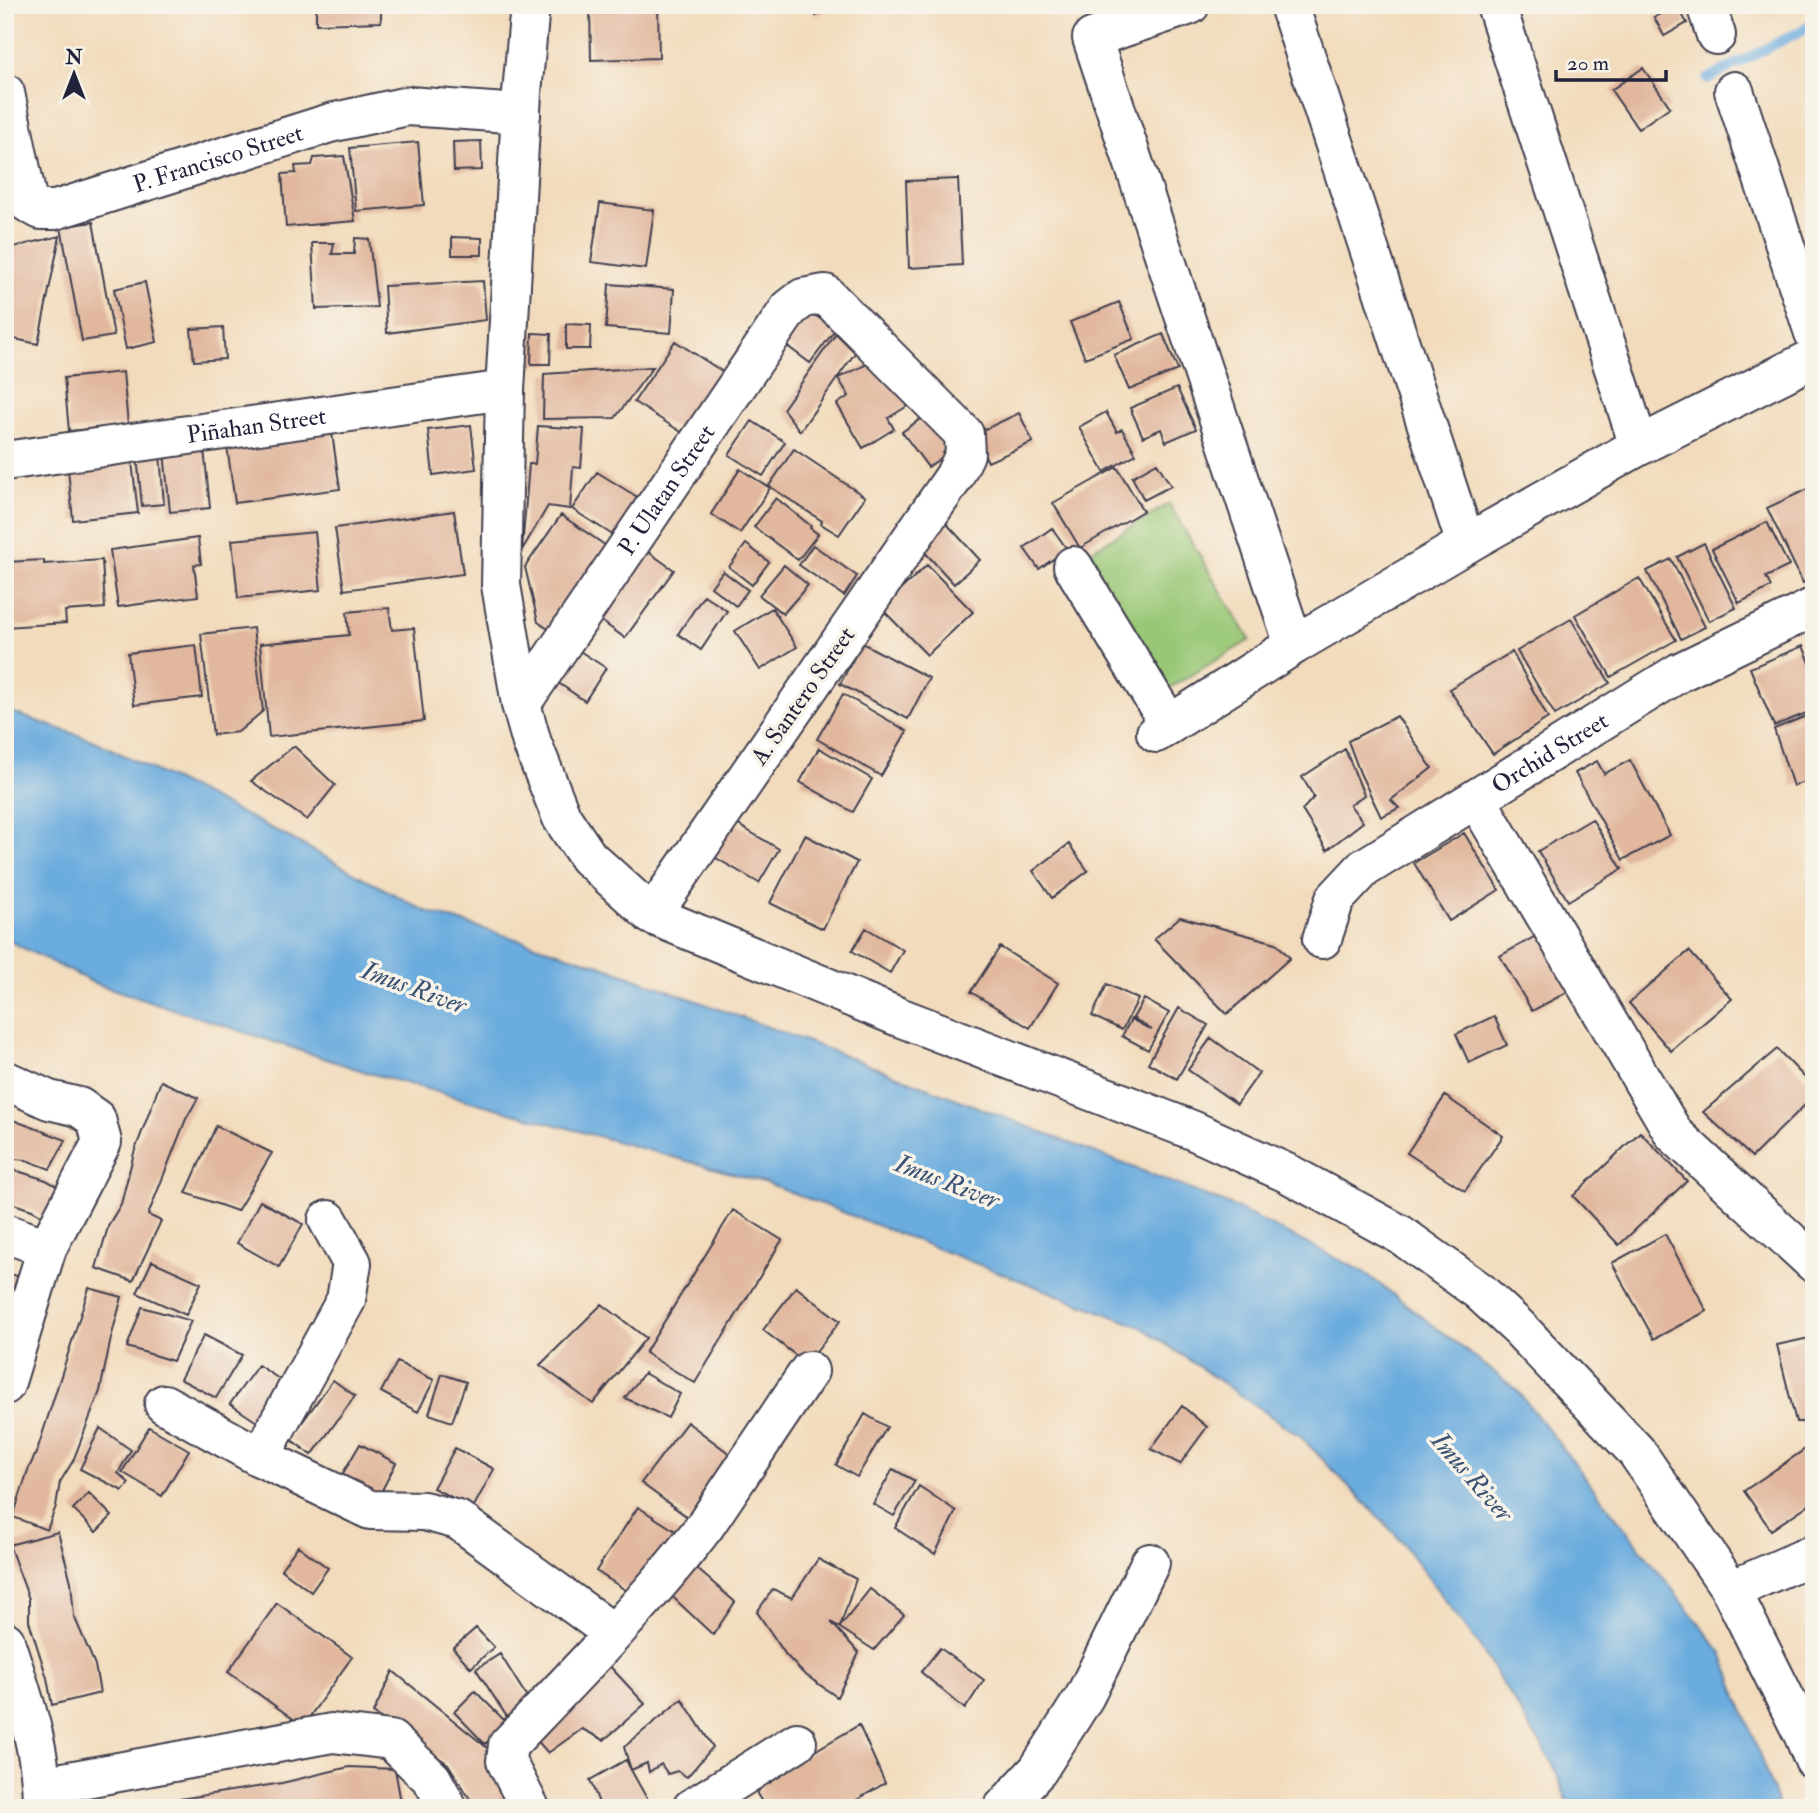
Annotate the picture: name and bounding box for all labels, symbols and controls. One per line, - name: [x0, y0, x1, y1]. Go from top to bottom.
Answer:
- north arrow: [38, 38, 108, 108]
- scale bar: [1556, 38, 1667, 82]
- text: N: [64, 46, 83, 70]
- text: 20 m: [1567, 50, 1609, 77]
- street label: P. Francisco Street: [129, 117, 307, 200]
- street label: Piñahan Street: [185, 400, 328, 451]
- street label: P. Ulatan Street: [611, 418, 722, 561]
- street label: A. Santero Street: [743, 621, 862, 772]
- street label: Orchid Street: [1486, 705, 1614, 801]
- water label: Imus River: [355, 954, 472, 1022]
- water label: Imus River: [889, 1147, 1005, 1217]
- water label: Imus River: [1423, 1424, 1521, 1530]

